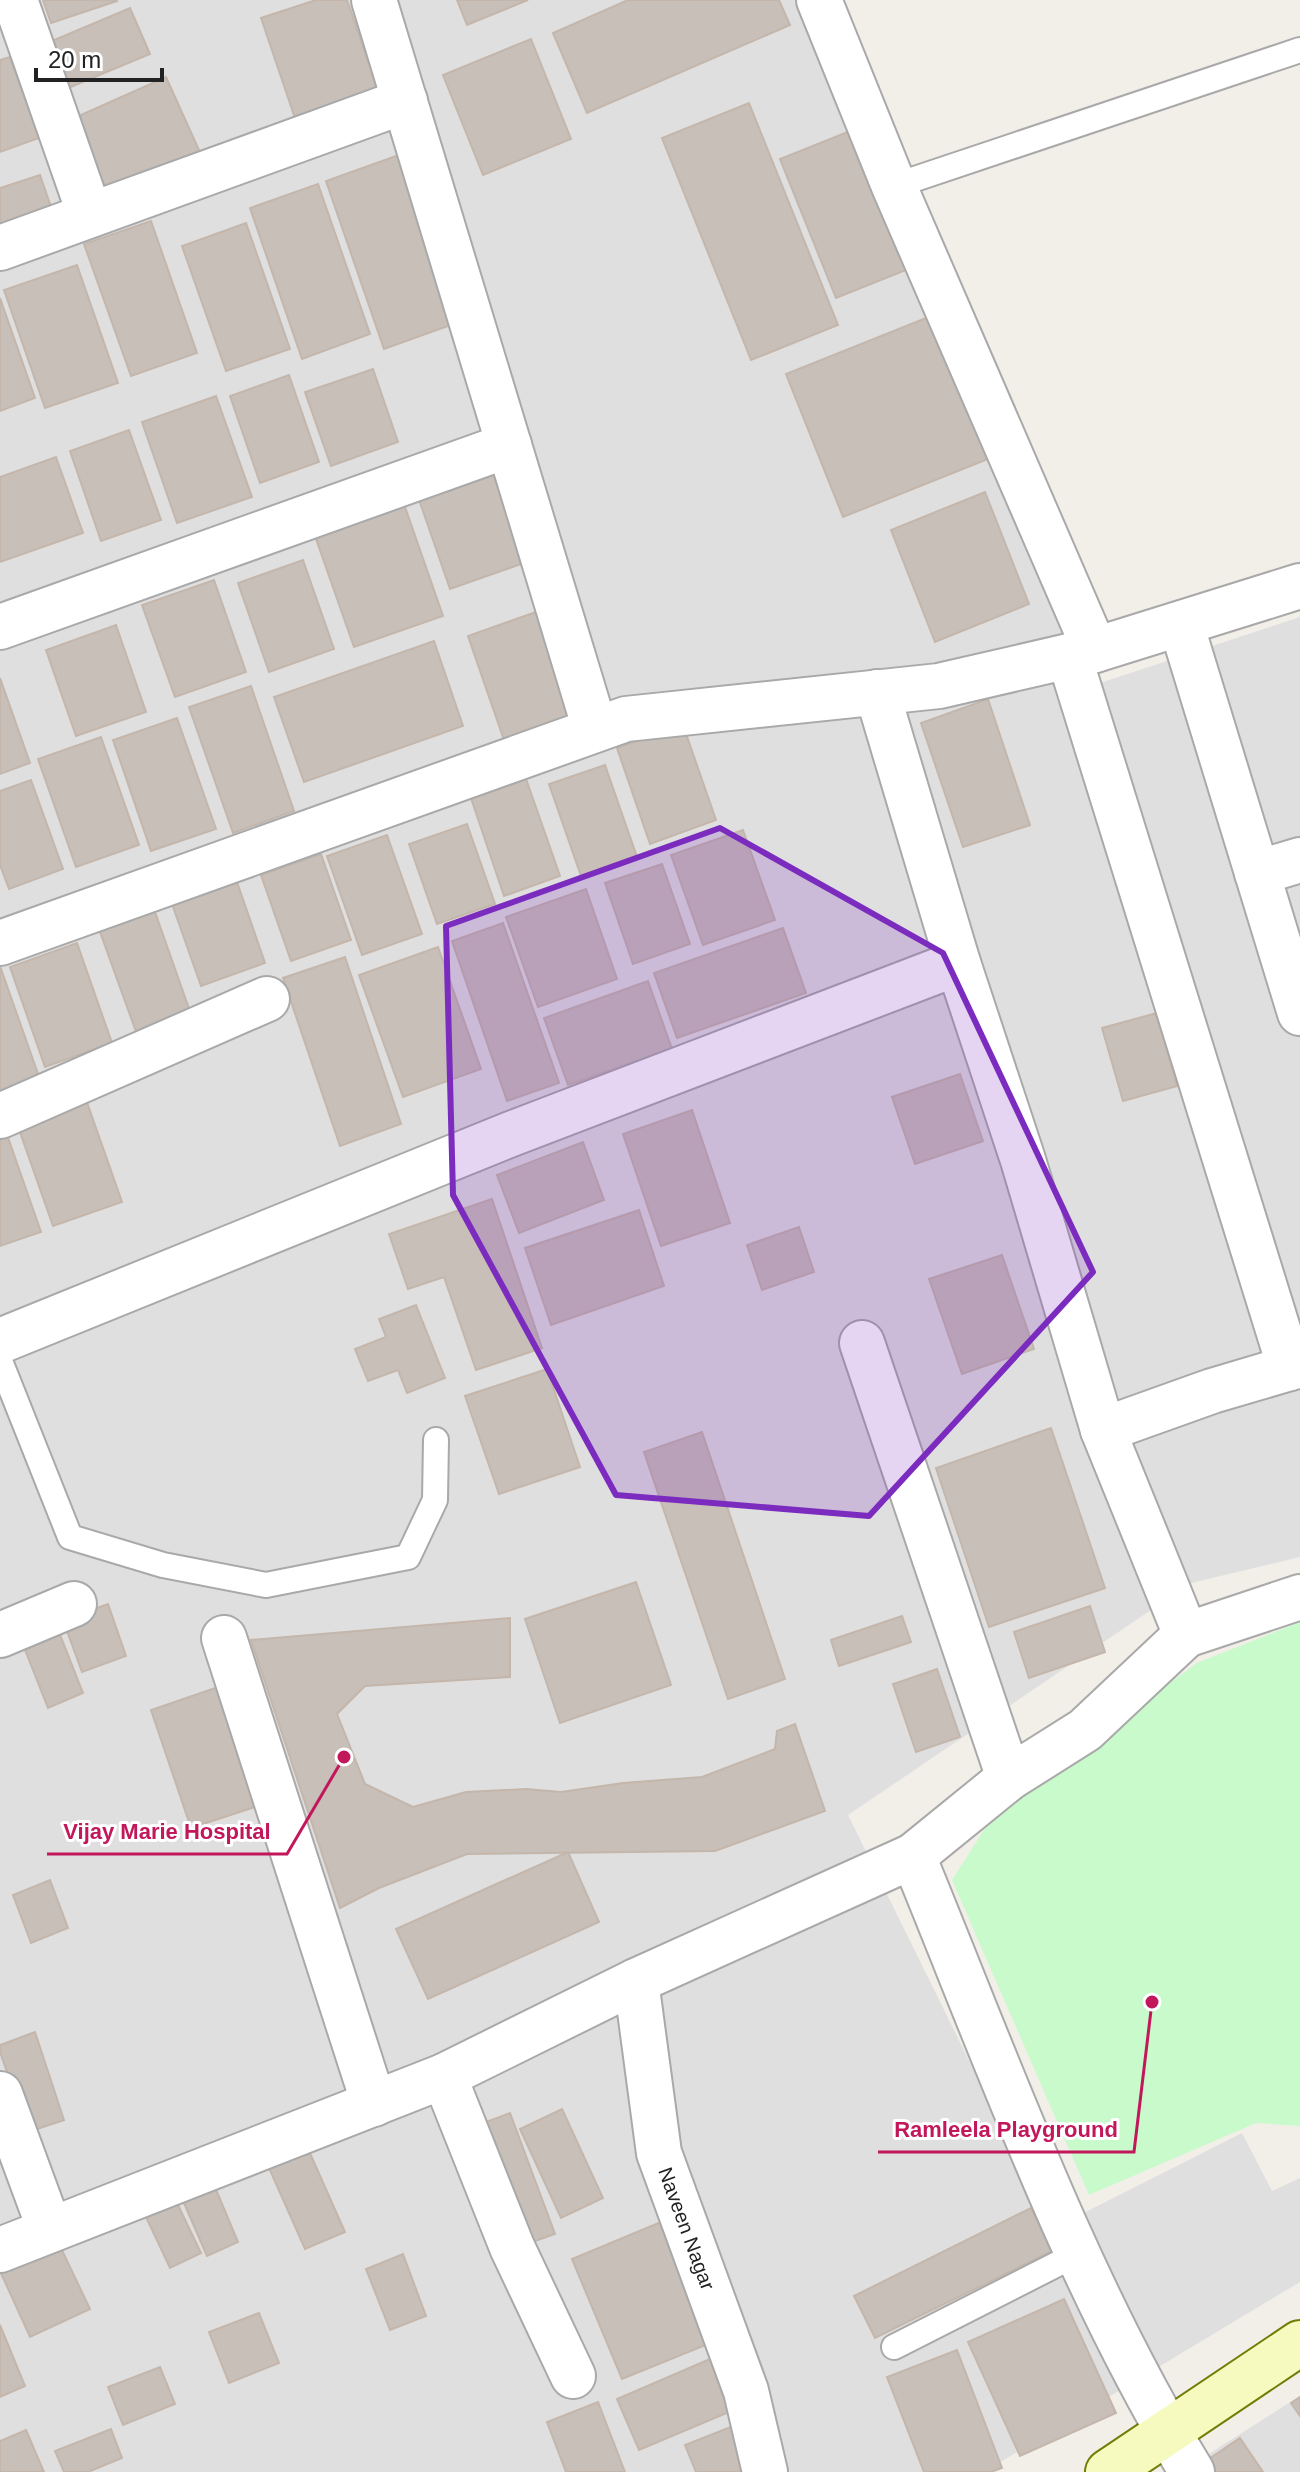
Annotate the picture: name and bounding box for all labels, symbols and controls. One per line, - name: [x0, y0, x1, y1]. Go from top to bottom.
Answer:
- scale bar: [36, 32, 162, 82]
- text: 20 m: [48, 46, 101, 73]
- callout: Vijay Marie Hospital: [47, 1808, 287, 1854]
- text: Vijay Marie Hospital: [63, 1819, 271, 1844]
- callout: Ramleela Playground: [878, 2106, 1134, 2152]
- text: Ramleela Playground: [894, 2117, 1118, 2142]
- street label: Naveen Nagar: [654, 2164, 719, 2293]

